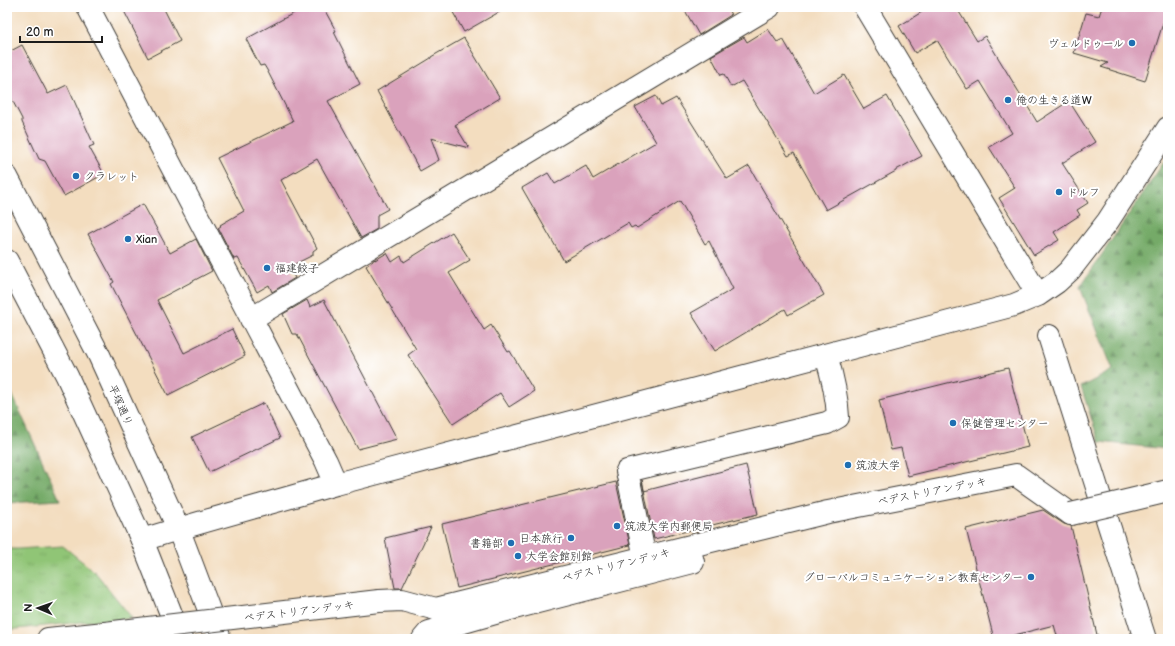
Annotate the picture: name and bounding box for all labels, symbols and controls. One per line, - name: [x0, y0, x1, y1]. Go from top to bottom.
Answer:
- scale bar: [20, 18, 102, 44]
- text: 20 m: [26, 25, 53, 40]
- place label: ヴェルドゥール: [1048, 37, 1124, 50]
- marker: ヴェルドゥール: [1127, 38, 1137, 48]
- place label: 俺の生きる道W: [1016, 94, 1092, 107]
- marker: 俺の生きる道W: [1003, 95, 1013, 105]
- place label: クラレット: [84, 170, 139, 183]
- marker: クラレット: [71, 171, 81, 181]
- place label: ドルフ: [1067, 186, 1100, 199]
- marker: ドルフ: [1054, 187, 1064, 197]
- place label: Xian: [135, 233, 157, 246]
- marker: Xian: [123, 234, 133, 244]
- place label: 福建餃子: [275, 262, 319, 275]
- marker: 福建餃子: [262, 263, 272, 273]
- street label: 平塚通り: [106, 382, 135, 428]
- place label: 保健管理センター: [961, 417, 1049, 430]
- marker: 保健管理センター: [948, 418, 958, 428]
- place label: 筑波大学: [856, 459, 900, 472]
- marker: 筑波大学: [843, 460, 853, 470]
- street label: ペデストリアンデッキ: [876, 474, 988, 508]
- place label: 筑波大学内郵便局: [625, 520, 713, 533]
- marker: 筑波大学内郵便局: [612, 521, 622, 531]
- place label: 日本旅行: [519, 532, 563, 545]
- marker: 日本旅行: [566, 533, 576, 543]
- place label: 書籍部: [470, 537, 503, 550]
- marker: 書籍部: [506, 538, 516, 548]
- street label: ペデストリアンデッキ: [561, 546, 672, 585]
- place label: 大学会館別館: [526, 550, 592, 563]
- marker: 大学会館別館: [513, 551, 523, 561]
- place label: グローバルコミュニケーション教育センター: [804, 571, 1023, 584]
- marker: グローバルコミュニケーション教育センター: [1026, 572, 1036, 582]
- north arrow: [18, 588, 58, 628]
- street label: ペデストリアンデッキ: [243, 598, 355, 625]
- text: N: [22, 603, 35, 612]

